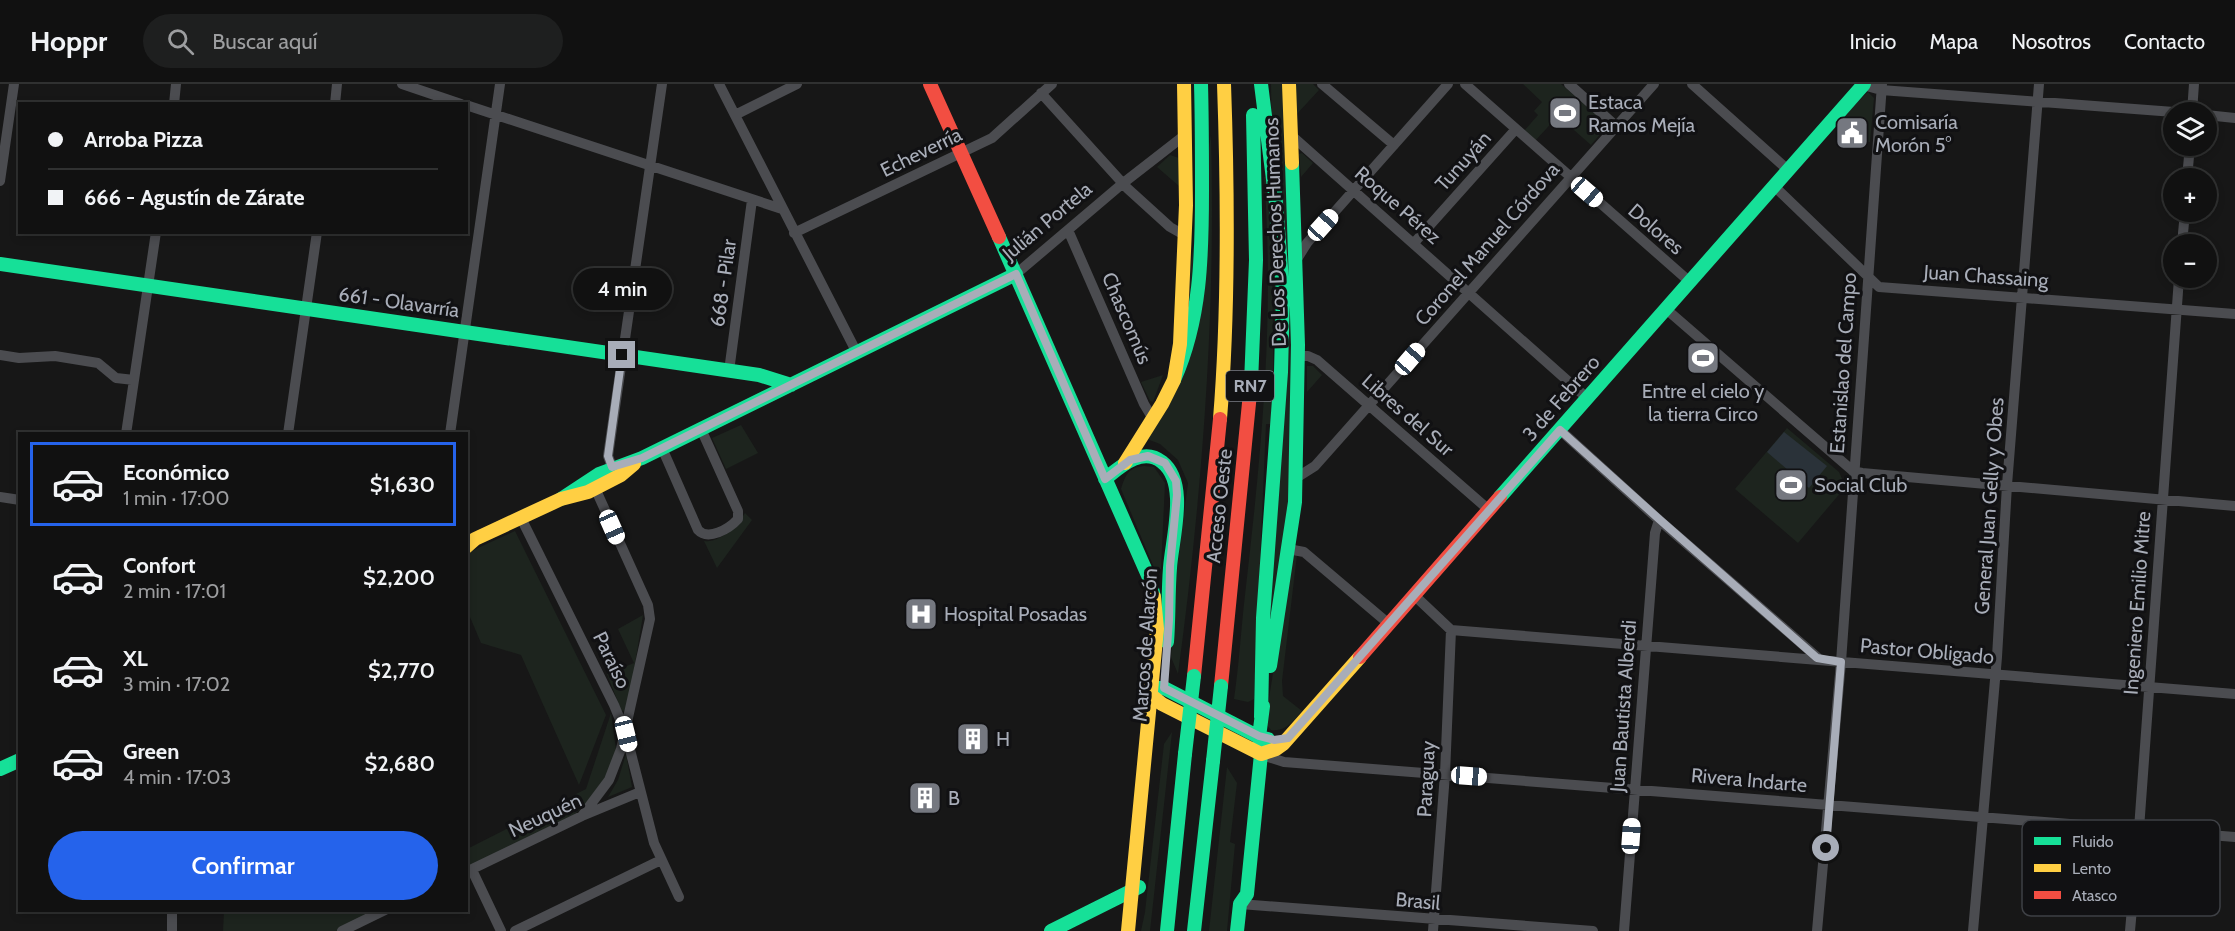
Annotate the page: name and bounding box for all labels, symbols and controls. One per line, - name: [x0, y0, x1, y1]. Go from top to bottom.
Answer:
- search box: [143, 14, 563, 68]
- text: Hoppr: [30, 24, 107, 58]
- icon: search: [164, 25, 197, 58]
- text: Buscar aquí: [212, 28, 317, 55]
- text: Inicio: [1849, 29, 1896, 54]
- text: Mapa: [1929, 29, 1978, 54]
- text: Nosotros: [2011, 29, 2091, 54]
- text: Contacto: [2124, 29, 2205, 54]
- place label: Estaca Ramos Mejía: [1588, 90, 1696, 137]
- sports icon: Estaca Ramos Mejía: [1547, 95, 1583, 131]
- map controls: [2163, 102, 2217, 288]
- button: layers: [2163, 102, 2217, 156]
- place label: Comisaría Morón 5°: [1875, 110, 1958, 157]
- public building icon: Comisaría Morón 5°: [1834, 115, 1870, 151]
- street label: De Los Derechos Humanos: [1259, 117, 1291, 347]
- street label: Echeverría: [877, 122, 966, 182]
- text: Arroba Pizza: [84, 126, 203, 153]
- street label: Tunuyán: [1430, 126, 1496, 196]
- street label: Coronel Manuel Córdova: [1410, 157, 1565, 330]
- street label: Roque Pérez: [1350, 161, 1446, 249]
- button: +: [2163, 168, 2217, 222]
- car: [1568, 173, 1606, 211]
- street label: Julián Portela: [997, 176, 1097, 266]
- text: 666 - Agustín de Zárate: [84, 184, 305, 211]
- street label: Dolores: [1623, 198, 1689, 260]
- car: [1304, 206, 1342, 244]
- button: −: [2163, 234, 2217, 288]
- street label: 668 - Pilar: [705, 237, 741, 329]
- street label: Juan Chassaing: [1922, 260, 2050, 292]
- callout: 4 min: [572, 268, 672, 310]
- street label: Chascomús: [1097, 269, 1157, 367]
- street label: Estanislao del Campo: [1825, 272, 1861, 454]
- text: 4 min: [598, 277, 647, 301]
- street label: 661 - Olavarría: [337, 282, 461, 322]
- car: [1391, 340, 1429, 378]
- sports icon: Entre el cielo y la tierra Circo: [1685, 340, 1721, 376]
- route end: [608, 341, 635, 368]
- street label: 3 de Febrero: [1517, 350, 1605, 446]
- street label: Libres del Sur: [1357, 369, 1459, 462]
- road number: RN7: [1226, 371, 1274, 401]
- place label: Entre el cielo y la tierra Circo: [1642, 379, 1764, 426]
- street label: General Juan Gelly y Obes: [1969, 397, 2009, 615]
- street label: Acceso Oeste: [1201, 448, 1237, 564]
- icon: car: [51, 457, 105, 511]
- text: Económico: [123, 459, 229, 486]
- sports icon: Social Club: [1773, 467, 1809, 503]
- text: $1,630: [370, 471, 435, 498]
- place label: Social Club: [1814, 473, 1907, 497]
- text: 1 min · 17:00: [123, 486, 229, 510]
- car: [596, 507, 628, 547]
- street label: Ingeniero Emilio Mitre: [2119, 510, 2155, 696]
- icon: car: [51, 550, 105, 604]
- text: Confort: [123, 552, 196, 579]
- text: $2,200: [363, 564, 435, 591]
- street label: Marcos de Alarcón: [1128, 567, 1162, 723]
- text: 2 min · 17:01: [123, 579, 226, 603]
- hospital icon: Hospital Posadas: [903, 596, 939, 632]
- place label: Hospital Posadas: [944, 602, 1087, 626]
- street label: Juan Bautista Alberdi: [1605, 619, 1641, 794]
- street label: Paraíso: [588, 628, 636, 692]
- street label: Pastor Obligado: [1859, 633, 1995, 669]
- icon: car: [51, 643, 105, 697]
- text: XL: [123, 645, 148, 672]
- text: $2,770: [368, 657, 435, 684]
- text: 3 min · 17:02: [123, 672, 230, 696]
- car: [613, 714, 639, 754]
- building icon: H: [955, 721, 991, 757]
- place label: H: [996, 727, 1010, 751]
- icon: car: [51, 736, 105, 790]
- text: Green: [123, 738, 179, 765]
- street label: Paraguay: [1412, 740, 1440, 818]
- text: $2,680: [364, 750, 435, 777]
- street label: Rivera Indarte: [1690, 763, 1808, 797]
- text: 4 min · 17:03: [123, 765, 231, 789]
- car: [1450, 766, 1488, 786]
- building icon: B: [907, 780, 943, 816]
- place label: B: [948, 786, 960, 810]
- street label: Neuquén: [505, 788, 585, 842]
- car: [1621, 817, 1641, 855]
- legend: [2022, 820, 2220, 916]
- button: Confirmar: [48, 831, 438, 900]
- text: Fluido: [2072, 832, 2114, 851]
- route start: [1812, 834, 1839, 861]
- text: Lento: [2072, 859, 2111, 878]
- text: Atasco: [2072, 886, 2117, 905]
- street label: Brasil: [1395, 887, 1442, 915]

